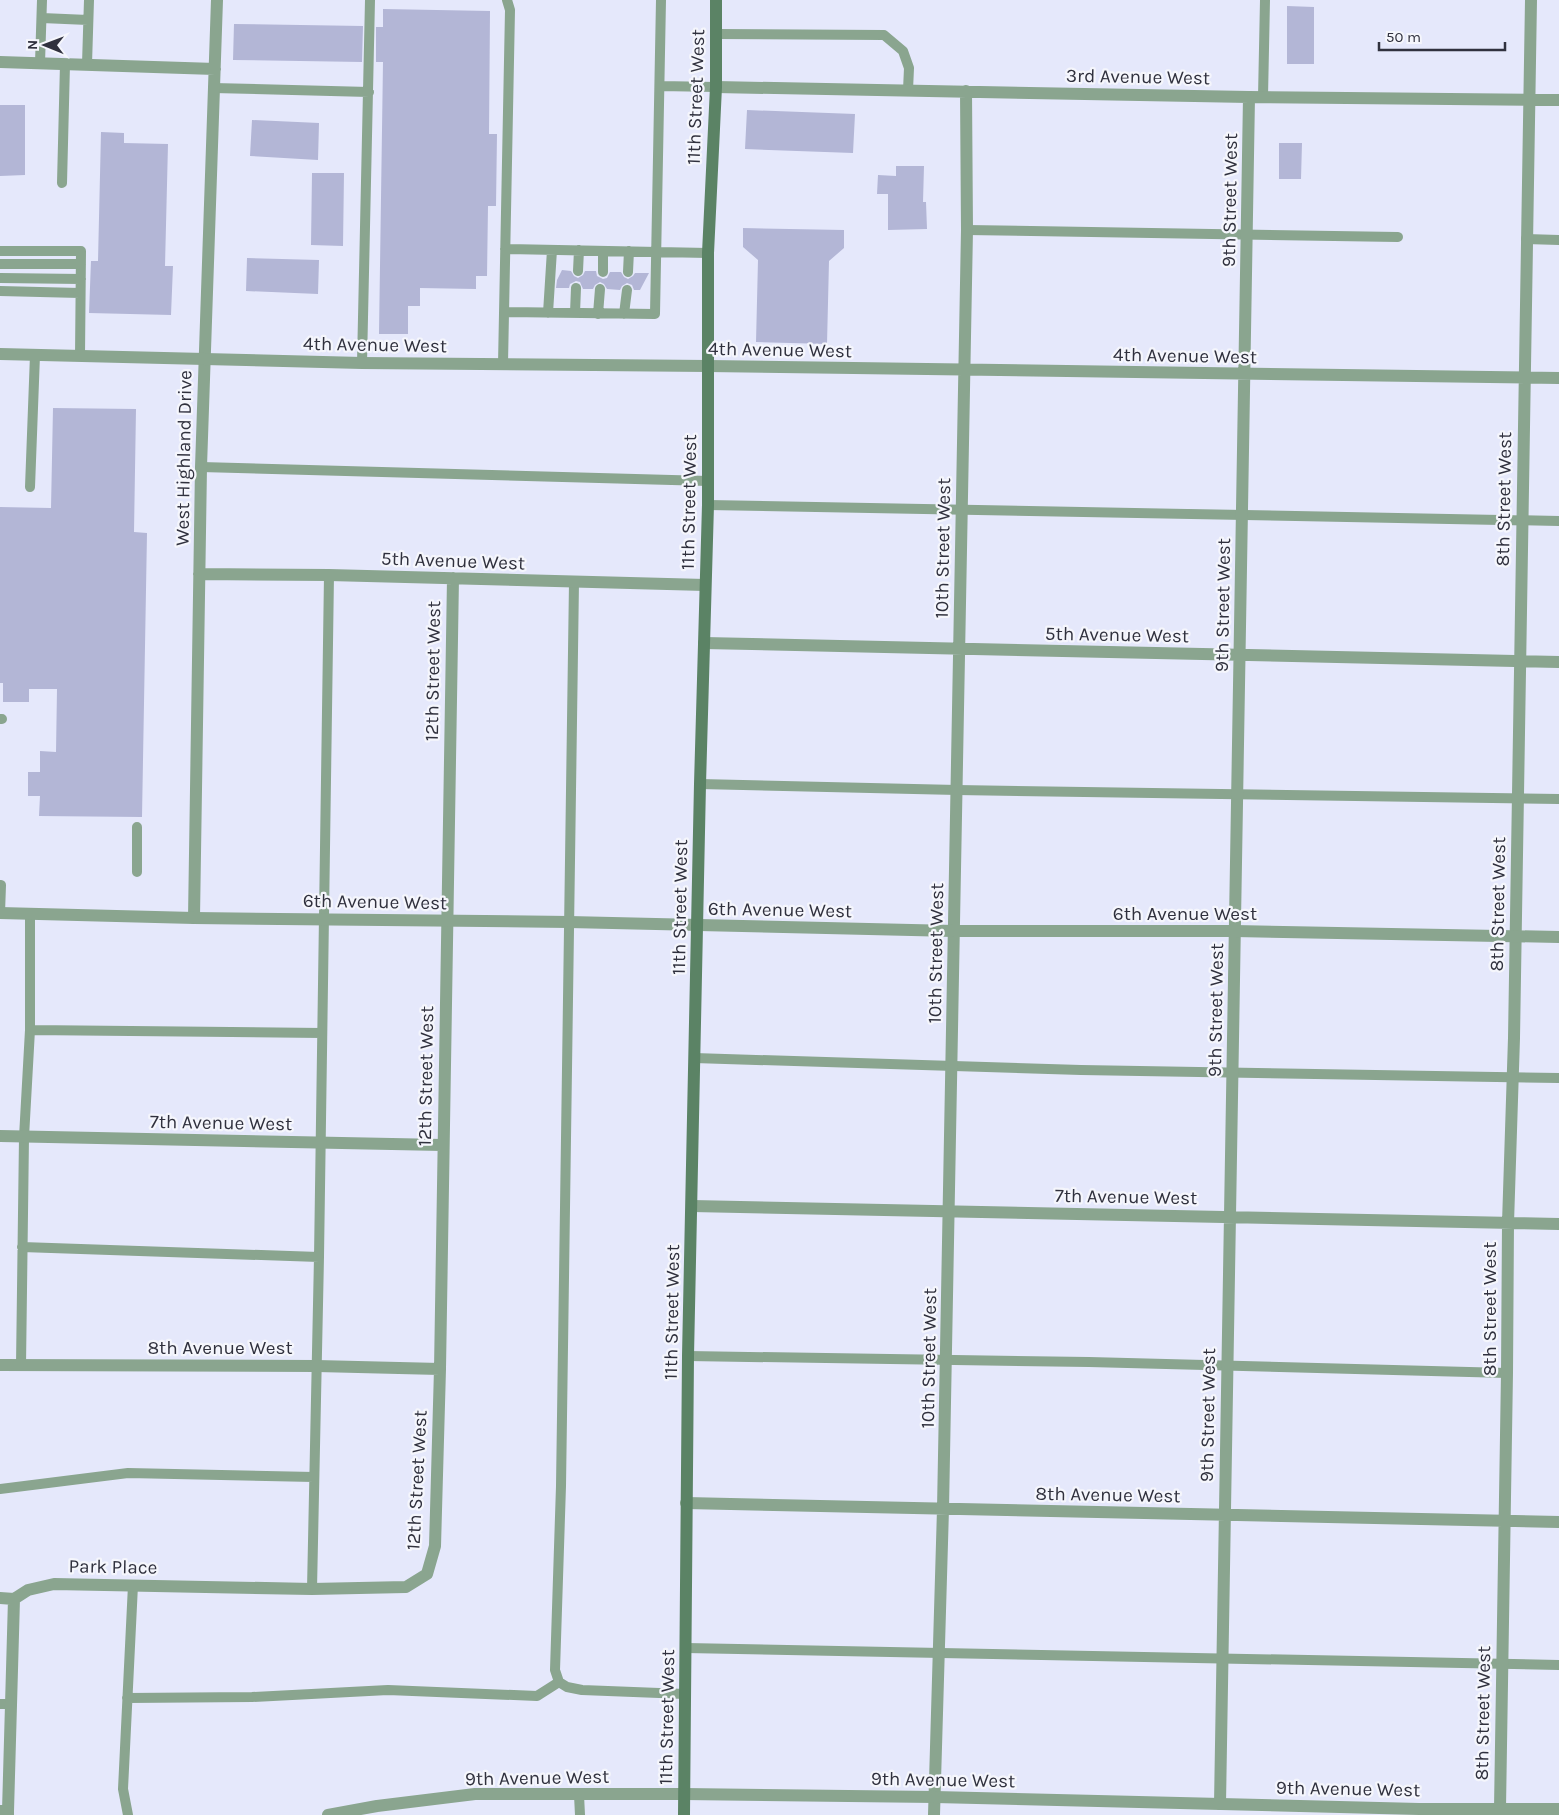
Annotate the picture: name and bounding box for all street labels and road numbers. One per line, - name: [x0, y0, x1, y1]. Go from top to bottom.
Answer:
- street label: 11th Street West: [683, 29, 709, 165]
- street label: 3rd Avenue West: [1066, 65, 1210, 89]
- street label: 9th Street West: [1218, 133, 1242, 267]
- street label: 4th Avenue West: [303, 333, 447, 357]
- street label: 4th Avenue West: [708, 338, 852, 362]
- street label: 4th Avenue West: [1113, 344, 1257, 368]
- street label: West Highland Drive: [171, 370, 197, 546]
- street label: 8th Street West: [1492, 431, 1516, 567]
- street label: 11th Street West: [677, 434, 701, 570]
- street label: 10th Street West: [931, 478, 955, 619]
- street label: 9th Street West: [1211, 538, 1235, 672]
- street label: 5th Avenue West: [381, 547, 525, 575]
- street label: 12th Street West: [421, 601, 445, 741]
- street label: 5th Avenue West: [1045, 623, 1189, 647]
- street label: 8th Street West: [1486, 836, 1510, 972]
- street label: 11th Street West: [668, 839, 692, 975]
- street label: 10th Street West: [924, 883, 948, 1024]
- street label: 6th Avenue West: [303, 890, 447, 914]
- street label: 6th Avenue West: [708, 898, 852, 922]
- street label: 6th Avenue West: [1113, 903, 1257, 925]
- street label: 9th Street West: [1204, 943, 1228, 1077]
- street label: 12th Street West: [414, 1006, 438, 1146]
- street label: 7th Avenue West: [150, 1111, 292, 1135]
- street label: 7th Avenue West: [1055, 1185, 1197, 1209]
- street label: 8th Street West: [1479, 1242, 1501, 1376]
- street label: 11th Street West: [660, 1244, 684, 1380]
- street label: 10th Street West: [917, 1288, 941, 1429]
- street label: 8th Avenue West: [147, 1337, 293, 1359]
- street label: 9th Street West: [1196, 1348, 1220, 1482]
- street label: 12th Street West: [402, 1409, 432, 1551]
- street label: 8th Avenue West: [1035, 1483, 1181, 1507]
- street label: Park Place: [68, 1555, 158, 1579]
- street label: 8th Street West: [1471, 1645, 1495, 1781]
- street label: 11th Street West: [655, 1649, 679, 1785]
- street label: 9th Avenue West: [465, 1766, 609, 1790]
- street label: 9th Avenue West: [871, 1768, 1015, 1792]
- street label: 9th Avenue West: [1276, 1777, 1420, 1801]

